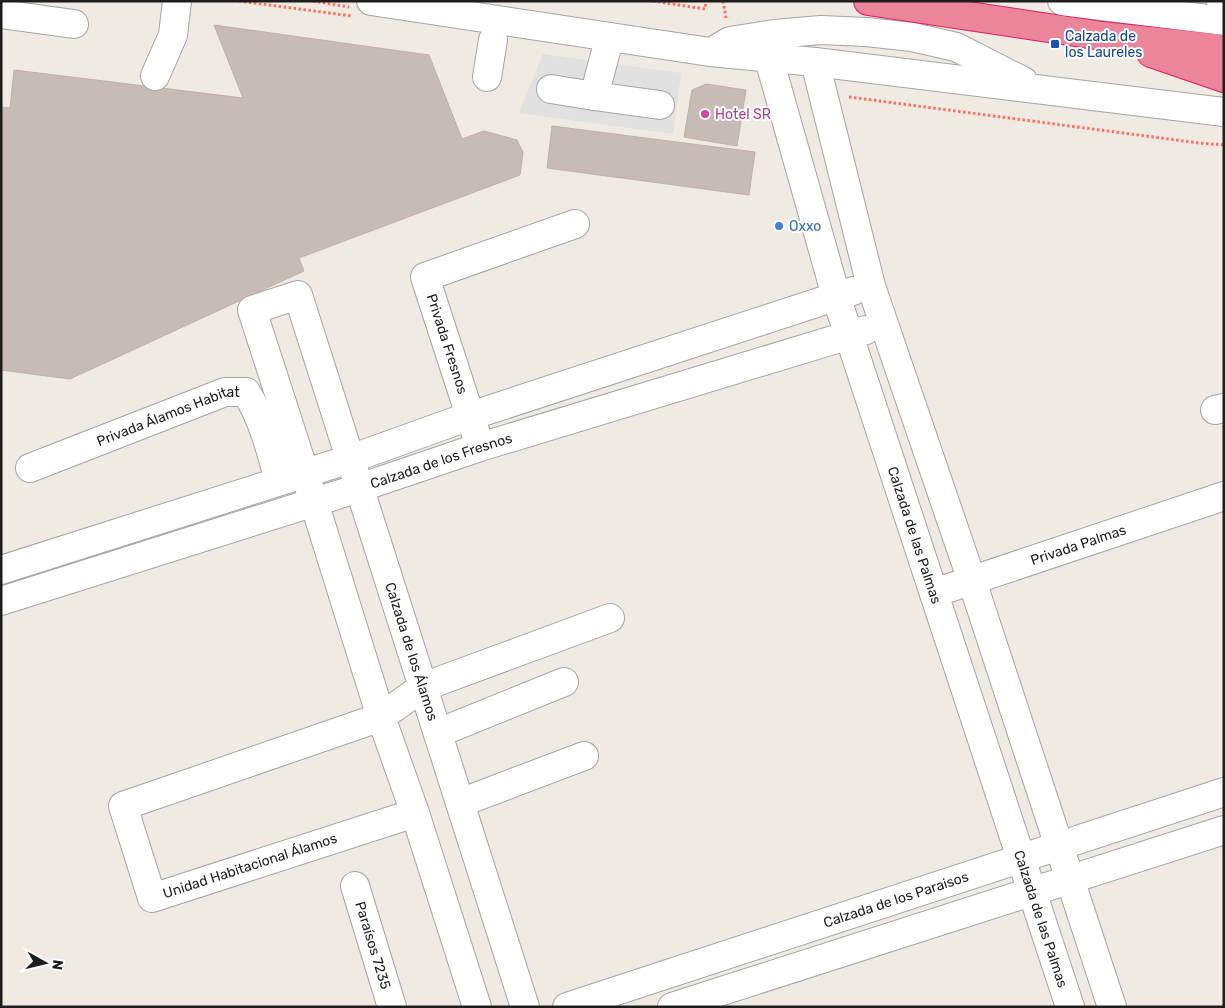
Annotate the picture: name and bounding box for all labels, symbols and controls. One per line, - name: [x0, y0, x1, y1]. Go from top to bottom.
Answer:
- place label: Calzada de los Laureles: [1065, 28, 1142, 61]
- marker: Calzada de los Laureles: [1049, 38, 1061, 50]
- place label: Hotel SR: [715, 106, 771, 123]
- marker: Hotel SR: [699, 108, 711, 120]
- place label: Oxxo: [789, 218, 821, 235]
- marker: Oxxo: [773, 220, 785, 232]
- street label: Privada Fresnos: [423, 292, 471, 396]
- street label: Privada Álamos Habitat: [94, 383, 240, 450]
- street label: Calzada de los Fresnos: [368, 429, 514, 492]
- street label: Calzada de las Palmas: [884, 464, 945, 606]
- street label: Privada Palmas: [1028, 521, 1128, 569]
- street label: Calzada de los Álamos: [382, 580, 442, 723]
- street label: Unidad Habitacional Álamos: [160, 829, 339, 902]
- street label: Calzada de las Palmas: [1010, 848, 1071, 990]
- street label: Calzada de los Paraisos: [821, 868, 971, 931]
- street label: Paraísos 7235: [352, 899, 395, 991]
- north arrow: [20, 938, 70, 988]
- text: N: [48, 959, 66, 971]

